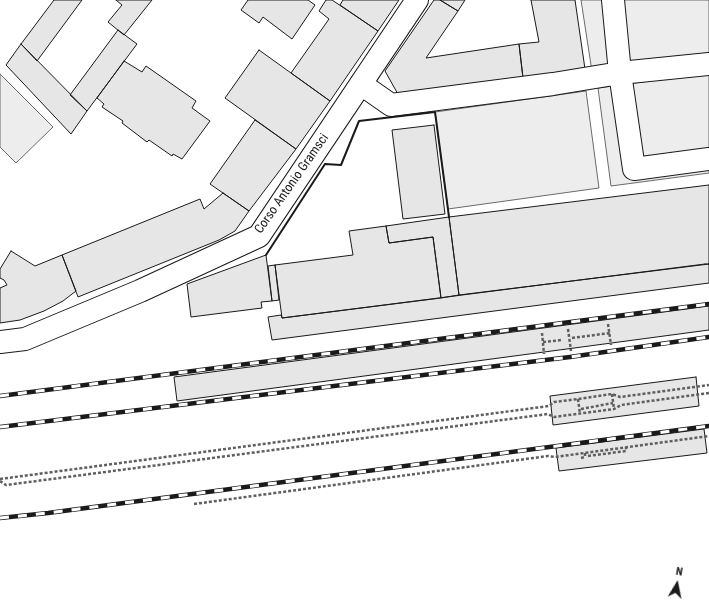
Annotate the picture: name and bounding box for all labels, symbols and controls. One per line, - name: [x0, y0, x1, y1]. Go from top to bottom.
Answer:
- street label: Corso Antonio Gramsci: [252, 131, 332, 237]
- north arrow: [657, 564, 697, 604]
- text: N: [675, 565, 684, 579]

